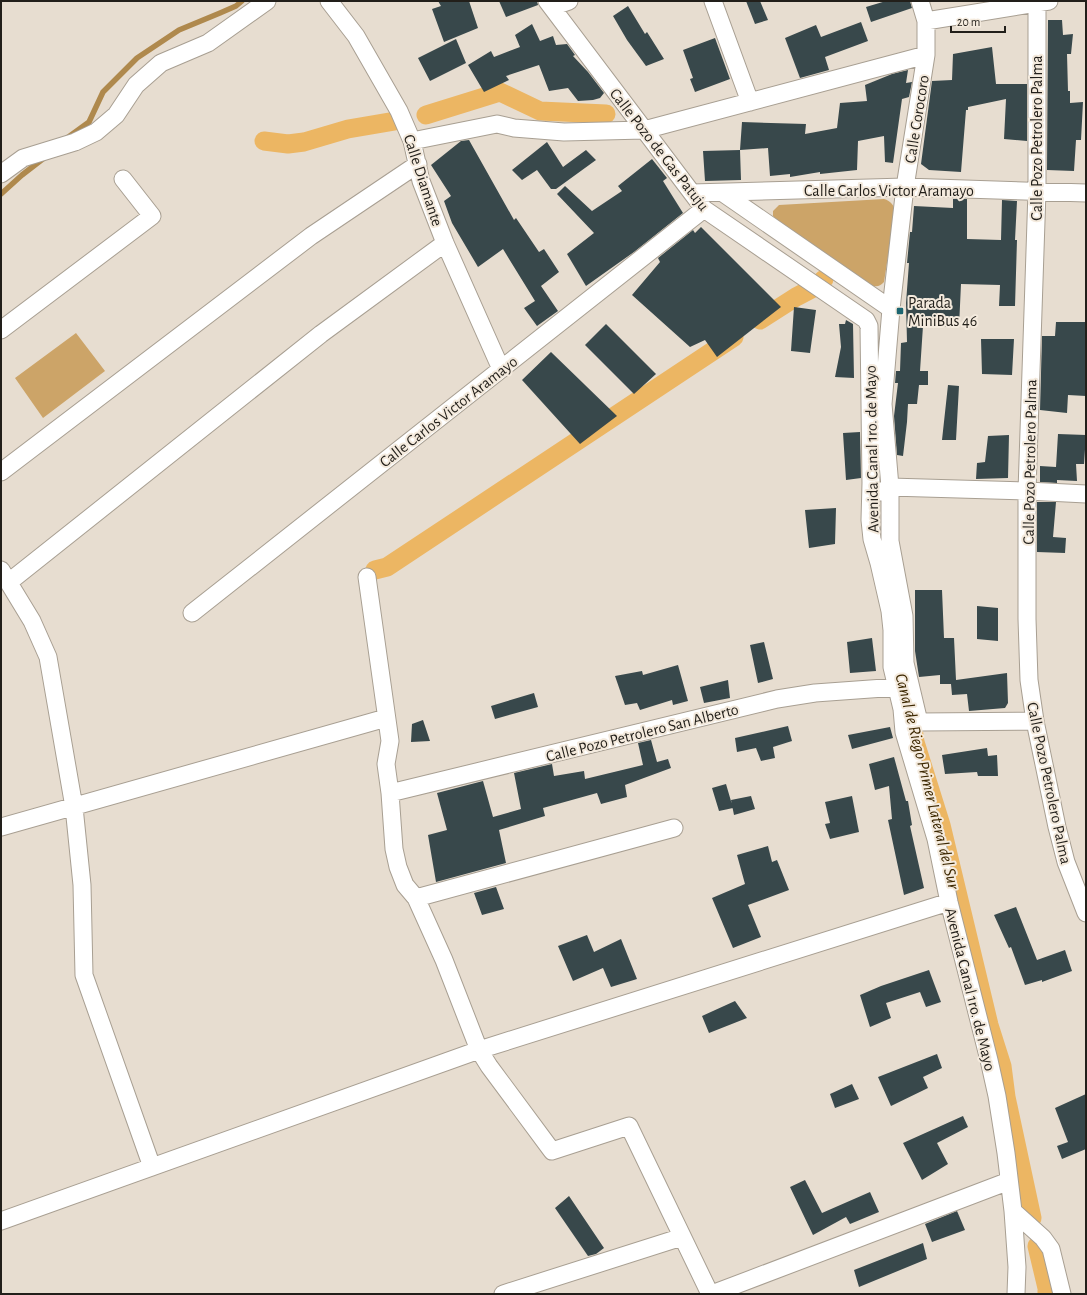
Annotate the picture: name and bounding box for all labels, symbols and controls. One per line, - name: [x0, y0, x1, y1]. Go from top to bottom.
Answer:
- scale bar: [951, 8, 1005, 34]
- text: 20 m: [957, 16, 980, 28]
- street label: Calle Pozo Petrolero Palma: [1029, 55, 1045, 221]
- street label: Calle Corocoro: [902, 74, 932, 164]
- street label: Calle Pozo de Gas Patuju: [606, 85, 712, 214]
- street label: Calle Diamante: [401, 132, 445, 228]
- street label: Calle Carlos Victor Aramayo: [804, 183, 974, 200]
- place label: Parada MiniBus 46: [908, 295, 977, 329]
- marker: Parada MiniBus 46: [895, 306, 905, 316]
- street label: Calle Carlos Victor Aramayo: [377, 353, 521, 471]
- street label: Avenida Canal 1ro. de Mayo: [863, 365, 882, 533]
- street label: Calle Pozo Petrolero Palma: [1021, 379, 1039, 545]
- water label: Canal de Riego Primer Lateral del Sur: [892, 672, 963, 891]
- street label: Calle Pozo Petrolero San Alberto: [544, 701, 740, 765]
- street label: Calle Pozo Petrolero Palma: [1024, 701, 1074, 866]
- street label: Avenida Canal 1ro. de Mayo: [941, 906, 998, 1073]

